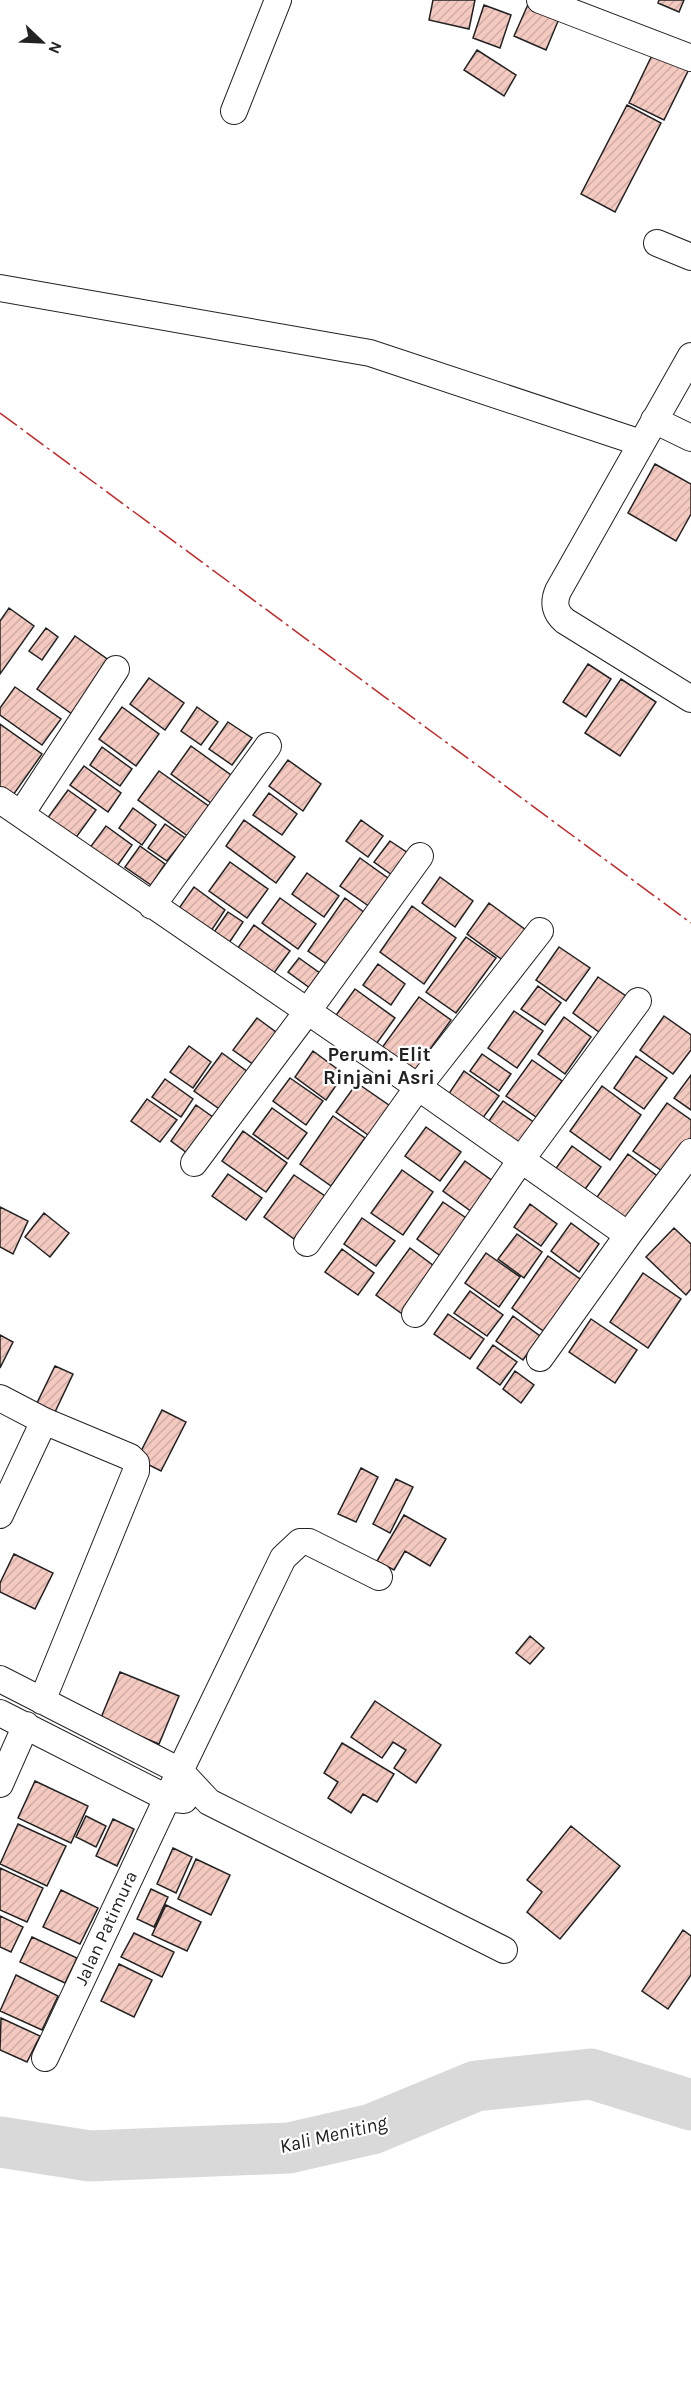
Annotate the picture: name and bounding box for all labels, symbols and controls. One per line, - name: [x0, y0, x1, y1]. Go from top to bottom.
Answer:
- north arrow: [12, 12, 72, 72]
- text: N: [44, 39, 66, 57]
- district label: Perum. Elit Rinjani Asri: [323, 1043, 435, 1089]
- street label: Jalan Patimura: [70, 1867, 142, 1989]
- water label: Kali Meniting: [277, 2111, 390, 2158]

